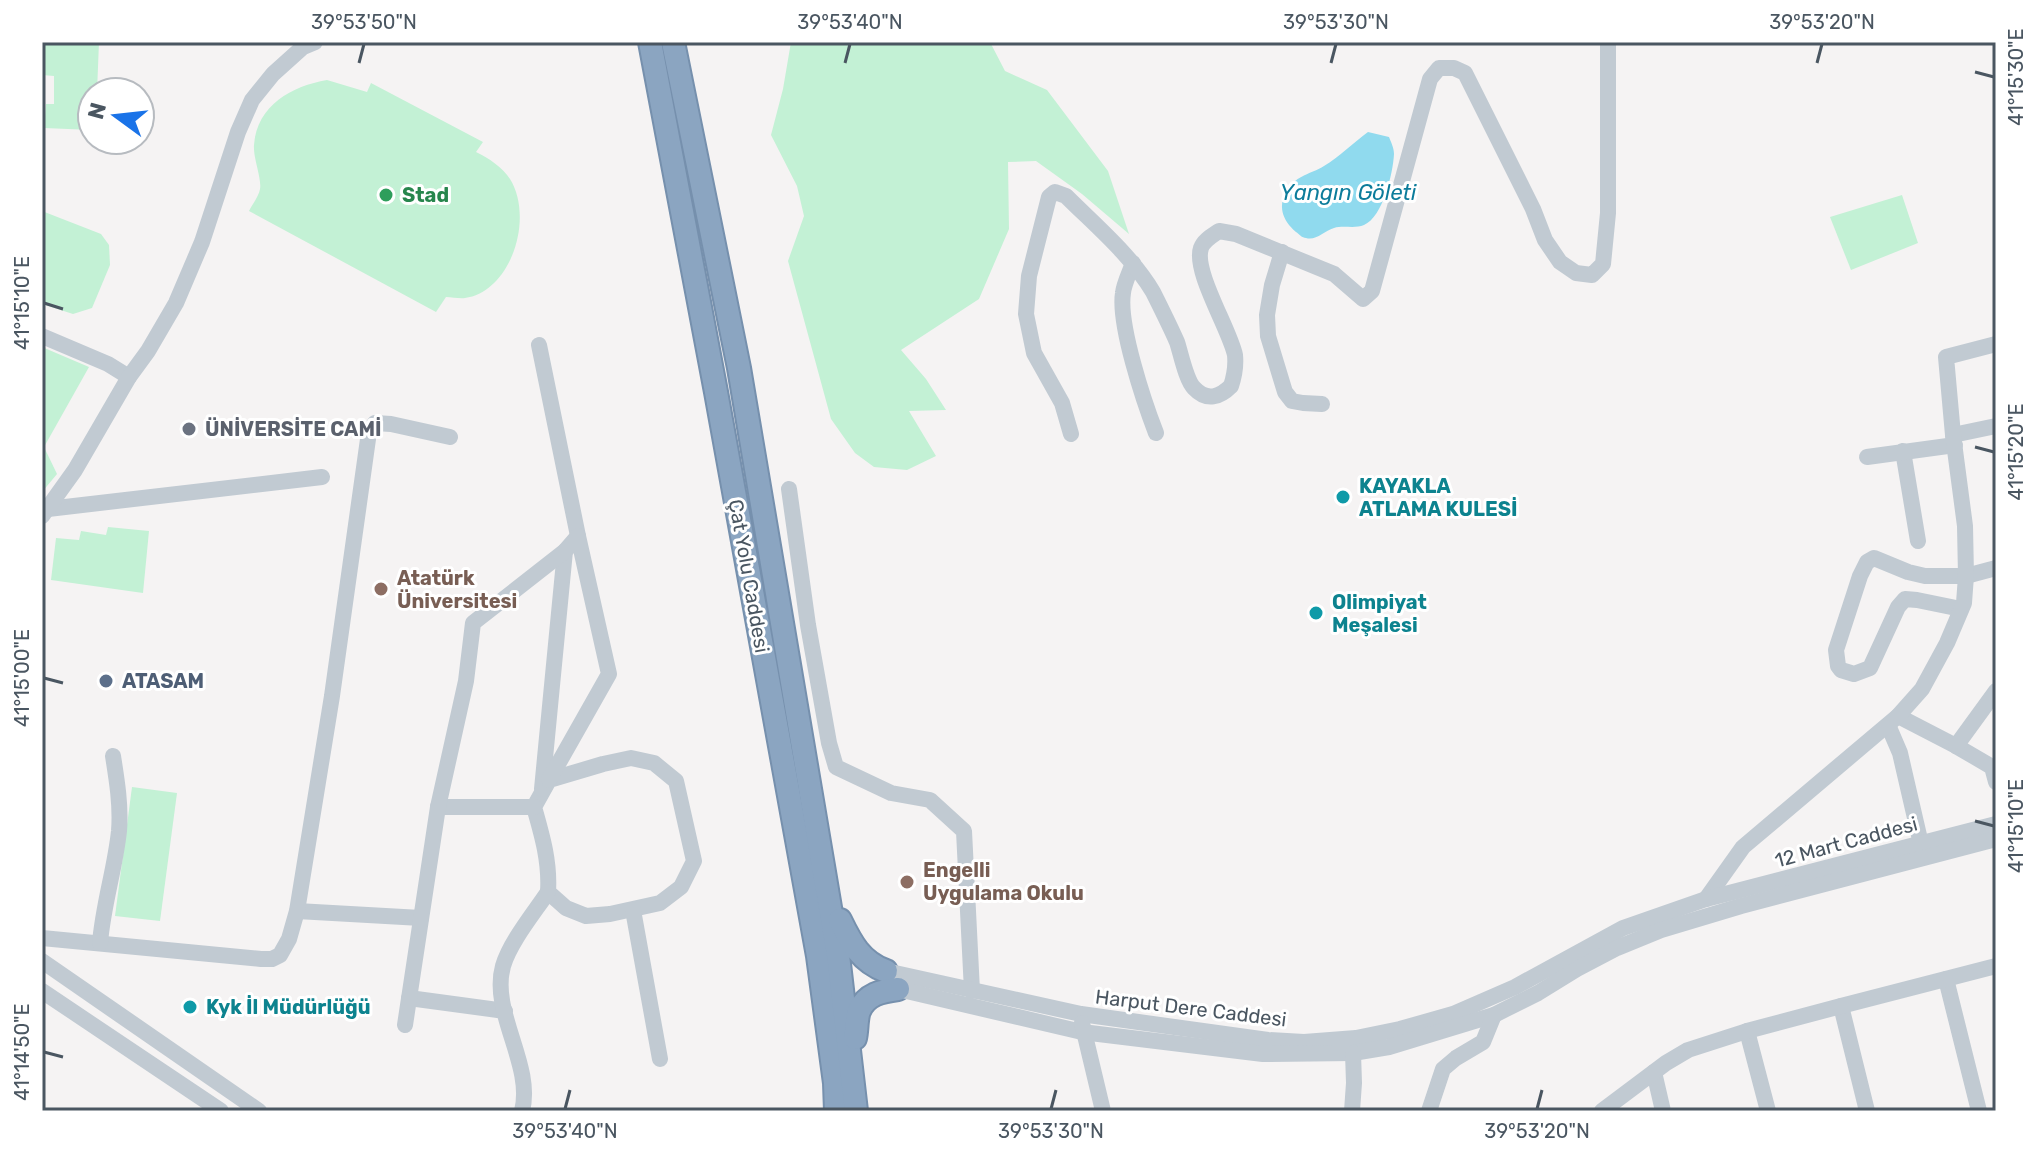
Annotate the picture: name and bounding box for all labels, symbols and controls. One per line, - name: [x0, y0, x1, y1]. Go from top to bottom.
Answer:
- text: 39°53'50"N: [311, 10, 417, 34]
- text: 39°53'40"N: [797, 10, 903, 34]
- text: 39°53'30"N: [1283, 10, 1389, 34]
- text: 39°53'20"N: [1769, 10, 1875, 34]
- text: 41°15'30"E: [2004, 28, 2028, 126]
- north arrow: [76, 76, 156, 156]
- text: N: [82, 100, 112, 122]
- water label: Yangın Göleti: [1280, 179, 1417, 206]
- place label: Stad: [402, 183, 449, 207]
- marker: Stad: [377, 186, 395, 204]
- text: 41°15'10"E: [10, 256, 34, 350]
- text: 41°15'20"E: [2004, 403, 2028, 501]
- place label: ÜNİVERSİTE CAMİ: [205, 417, 381, 441]
- marker: ÜNİVERSİTE CAMİ: [180, 420, 198, 438]
- place label: KAYAKLA ATLAMA KULESİ: [1359, 474, 1518, 521]
- marker: KAYAKLA ATLAMA KULESİ: [1334, 488, 1352, 506]
- street label: Çat Yolu Caddesi: [724, 497, 774, 655]
- place label: Atatürk Üniversitesi: [397, 566, 517, 613]
- marker: Atatürk Üniversitesi: [372, 580, 390, 598]
- place label: Olimpiyat Meşalesi: [1332, 590, 1427, 637]
- marker: Olimpiyat Meşalesi: [1307, 604, 1325, 622]
- text: 41°15'00"E: [10, 629, 34, 727]
- place label: ATASAM: [122, 669, 204, 693]
- marker: ATASAM: [97, 672, 115, 690]
- text: 41°15'10"E: [2004, 779, 2028, 873]
- street label: 12 Mart Caddesi: [1772, 811, 1920, 873]
- place label: Engelli Uygulama Okulu: [923, 858, 1084, 905]
- marker: Engelli Uygulama Okulu: [898, 873, 916, 891]
- street label: Harput Dere Caddesi: [1094, 984, 1288, 1032]
- place label: Kyk İl Müdürlüğü: [206, 995, 370, 1019]
- marker: Kyk İl Müdürlüğü: [181, 998, 199, 1016]
- text: 41°14'50"E: [10, 1003, 34, 1101]
- text: 39°53'40"N: [512, 1119, 618, 1143]
- text: 39°53'30"N: [998, 1119, 1104, 1143]
- text: 39°53'20"N: [1484, 1119, 1590, 1143]

